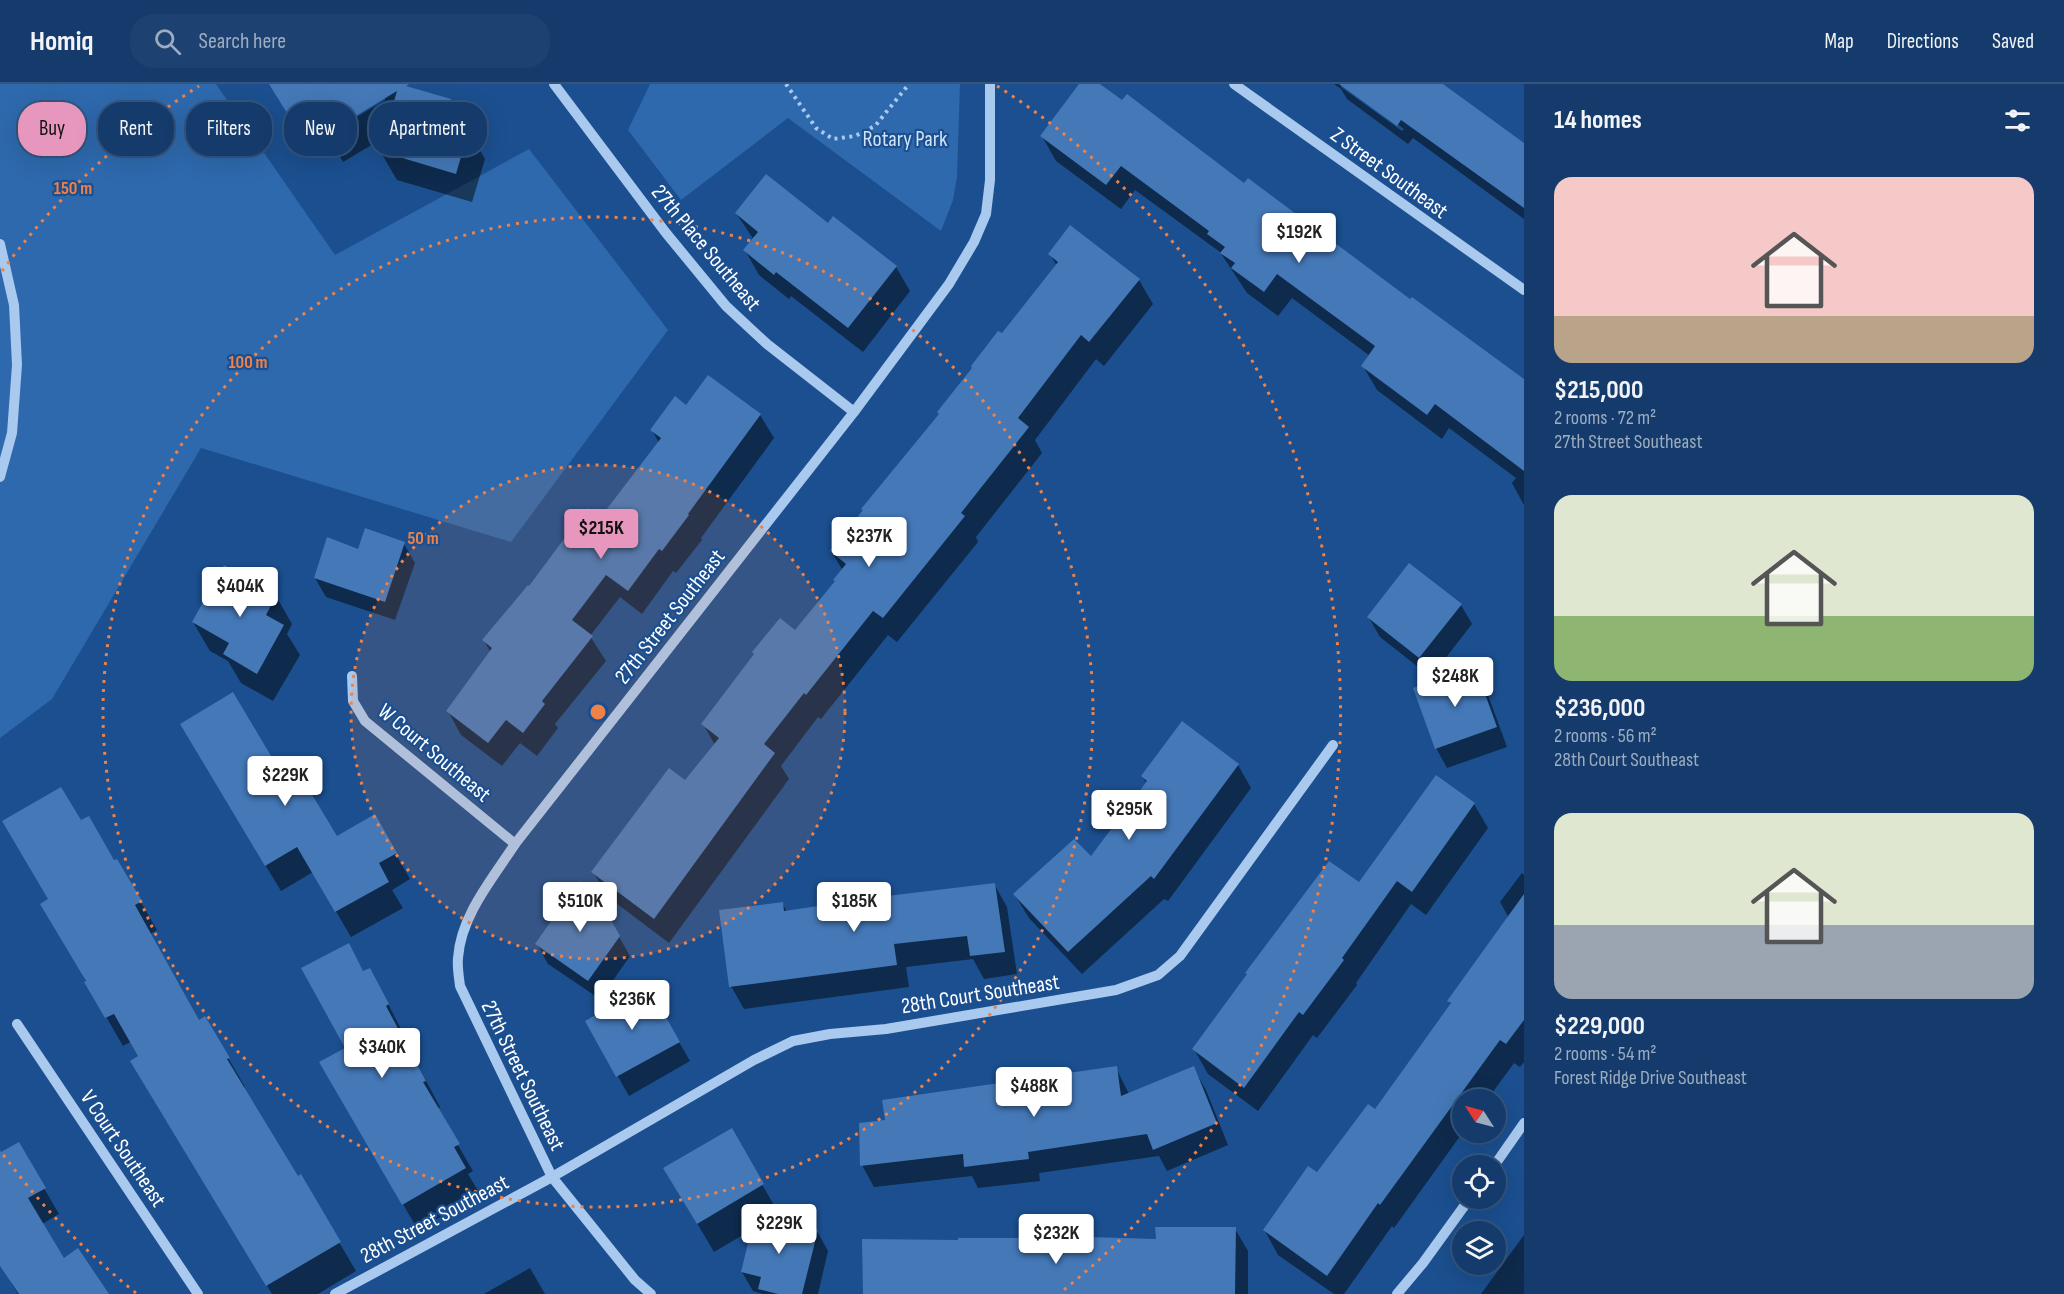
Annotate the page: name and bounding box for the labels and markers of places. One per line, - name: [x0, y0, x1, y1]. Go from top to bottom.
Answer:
- pin: $192K: [1257, 213, 1341, 264]
- pin: $215K: [559, 509, 643, 560]
- pin: $237K: [827, 517, 911, 568]
- pin: $404K: [198, 567, 282, 618]
- pin: $248K: [1413, 657, 1497, 708]
- centre of rings: [588, 702, 608, 722]
- pin: $229K: [243, 756, 327, 807]
- pin: $295K: [1087, 790, 1171, 841]
- pin: $510K: [538, 882, 622, 933]
- pin: $185K: [812, 882, 896, 933]
- pin: $236K: [590, 980, 674, 1031]
- pin: $340K: [340, 1028, 424, 1079]
- pin: $488K: [992, 1067, 1076, 1118]
- pin: $229K: [737, 1204, 821, 1255]
- pin: $232K: [1014, 1214, 1098, 1265]

